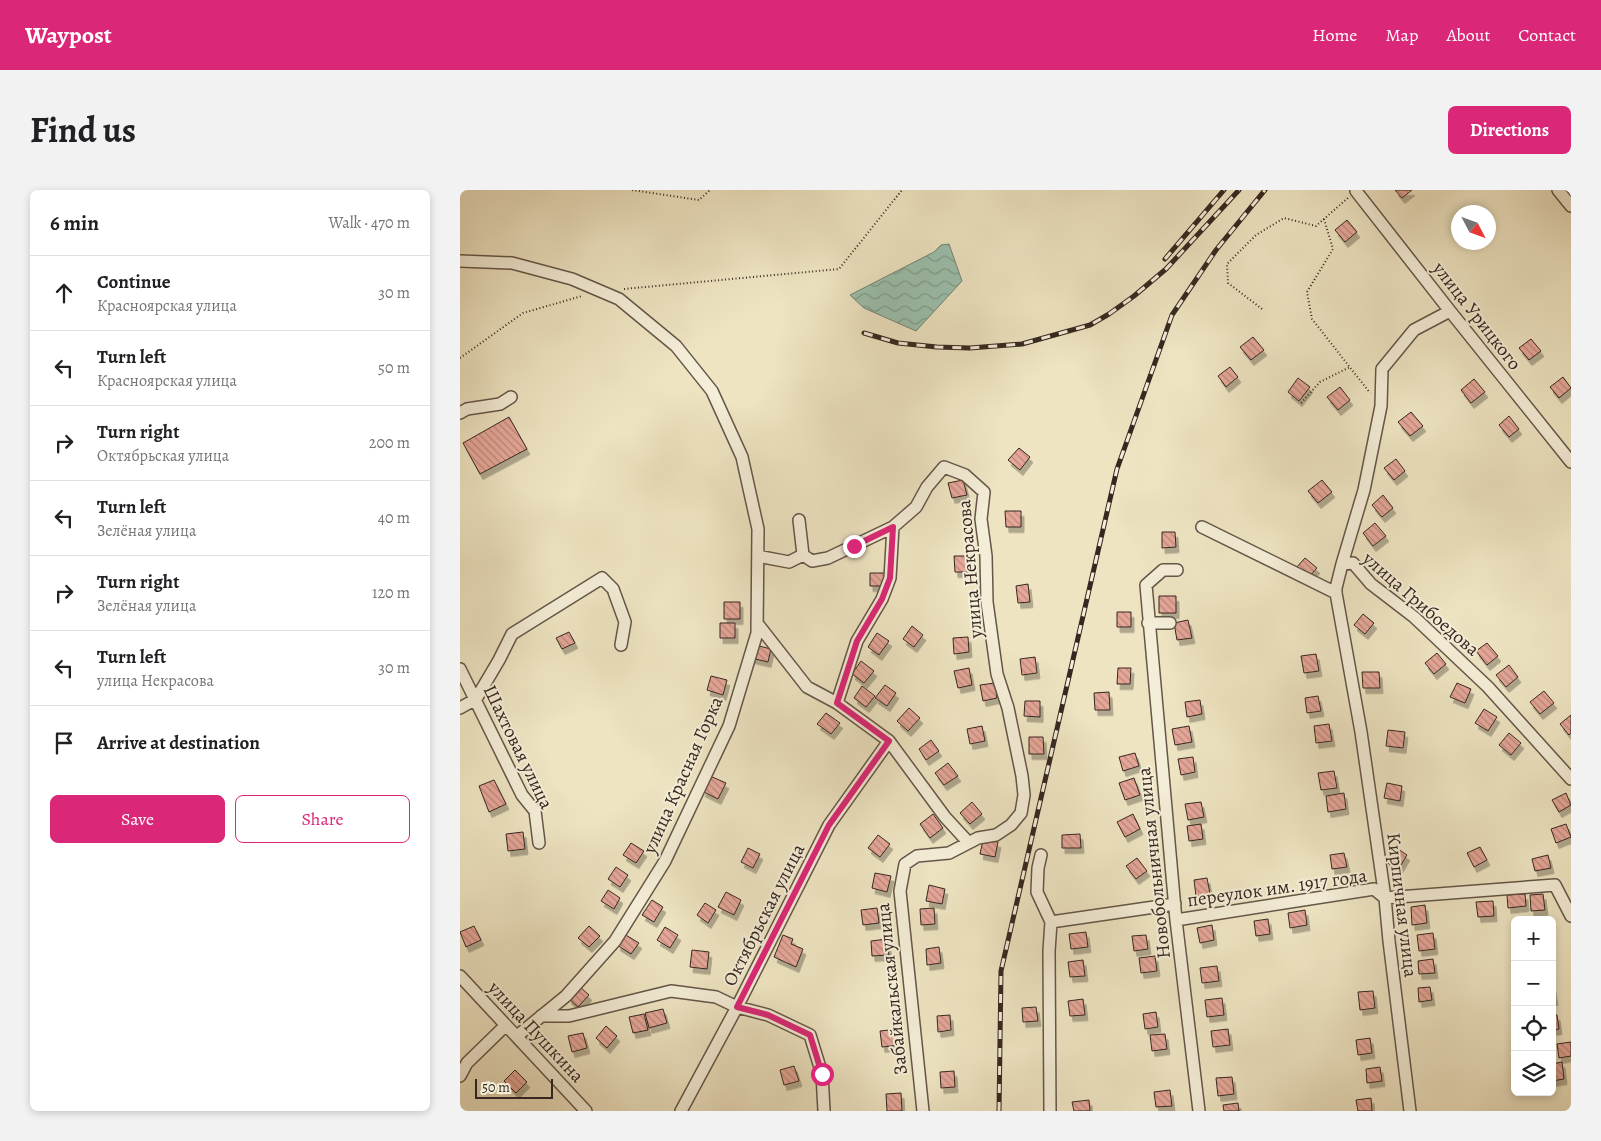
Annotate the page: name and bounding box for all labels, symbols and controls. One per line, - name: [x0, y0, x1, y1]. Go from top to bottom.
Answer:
- text: Waypost: [25, 19, 112, 51]
- text: Home: [1312, 23, 1357, 47]
- text: Map: [1385, 23, 1418, 47]
- text: About: [1446, 23, 1490, 47]
- text: Contact: [1518, 23, 1576, 47]
- text: Find us: [30, 106, 136, 154]
- button: Directions: [1448, 106, 1571, 154]
- north arrow: [1451, 205, 1496, 250]
- text: 6 min: [50, 209, 99, 237]
- text: Walk · 470 m: [329, 212, 410, 234]
- street label: улица Урицкого: [1426, 256, 1528, 376]
- text: Continue: [97, 269, 171, 295]
- icon: ahead: [50, 279, 78, 307]
- text: 30 m: [378, 282, 410, 304]
- text: Красноярская улица: [97, 295, 237, 317]
- text: Turn left: [97, 344, 166, 370]
- icon: left: [50, 354, 78, 382]
- text: 50 m: [378, 357, 410, 379]
- text: Красноярская улица: [97, 370, 237, 392]
- text: Turn right: [97, 419, 179, 445]
- icon: right: [50, 429, 78, 457]
- text: 200 m: [369, 432, 410, 454]
- text: Октябрьская улица: [97, 445, 229, 467]
- text: Turn left: [97, 494, 166, 520]
- street label: улица Некрасова: [951, 498, 989, 640]
- icon: left: [50, 504, 78, 532]
- text: 40 m: [378, 507, 410, 529]
- text: Зелёная улица: [97, 520, 196, 542]
- route end: [843, 535, 866, 558]
- street label: улица Грибоедова: [1356, 545, 1485, 662]
- text: Turn right: [97, 569, 179, 595]
- icon: right: [50, 579, 78, 607]
- text: 120 m: [372, 582, 410, 604]
- text: Зелёная улица: [97, 595, 196, 617]
- text: Turn left: [97, 644, 166, 670]
- icon: left: [50, 654, 78, 682]
- text: 30 m: [378, 657, 410, 679]
- text: улица Некрасова: [97, 670, 214, 692]
- street label: Шахтовая улица: [477, 681, 559, 814]
- street label: улица Красная Горка: [636, 692, 729, 859]
- icon: arrive: [50, 729, 78, 757]
- text: Arrive at destination: [97, 730, 260, 756]
- street label: Новобольничная улица: [1131, 766, 1177, 960]
- button: Save: [50, 795, 225, 843]
- button: Share: [235, 795, 410, 843]
- street label: Кирпичная улица: [1380, 831, 1424, 979]
- street label: Октябрьская улица: [717, 839, 811, 991]
- street label: переулок им. 1917 года: [1185, 862, 1369, 914]
- street label: Забайкальская улица: [870, 902, 914, 1076]
- map controls: [1511, 916, 1556, 1096]
- button: +: [1511, 916, 1556, 961]
- button: −: [1511, 961, 1556, 1006]
- street label: улица Пушкина: [481, 975, 590, 1089]
- button: locate: [1511, 1006, 1556, 1051]
- button: layers: [1511, 1051, 1556, 1096]
- route start: [811, 1063, 834, 1086]
- scale bar: [475, 1076, 552, 1099]
- text: 50 m: [482, 1078, 510, 1097]

